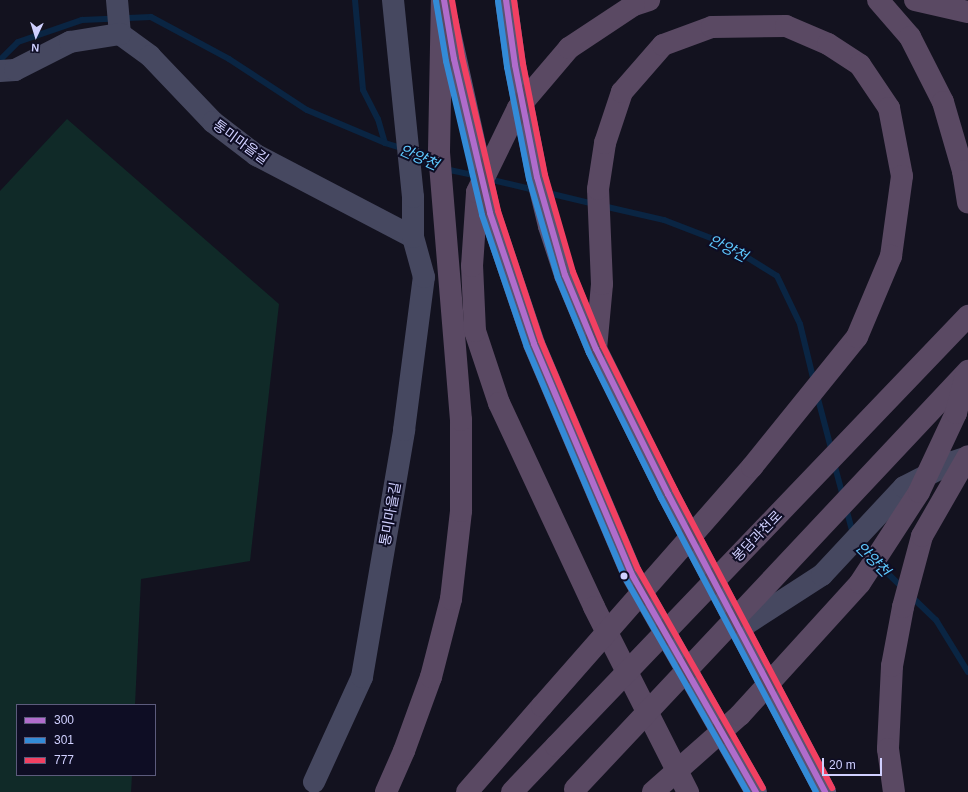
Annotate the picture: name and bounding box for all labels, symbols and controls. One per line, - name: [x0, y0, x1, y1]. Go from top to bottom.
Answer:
- north arrow: [16, 16, 56, 56]
- text: N: [31, 42, 40, 54]
- street label: 통미마을길: [210, 116, 272, 168]
- water label: 안양천: [396, 140, 442, 174]
- water label: 안양천: [705, 231, 751, 265]
- street label: 통미마을길: [376, 481, 404, 547]
- street label: 봉담과천로: [729, 507, 785, 565]
- water label: 안양천: [852, 538, 894, 580]
- unlabelled marker: [619, 571, 629, 581]
- legend: [16, 704, 156, 776]
- text: 300: [54, 713, 74, 727]
- text: 301: [54, 733, 74, 747]
- scale bar: [824, 750, 884, 776]
- text: 777: [54, 753, 74, 767]
- text: 20 m: [829, 758, 856, 772]

